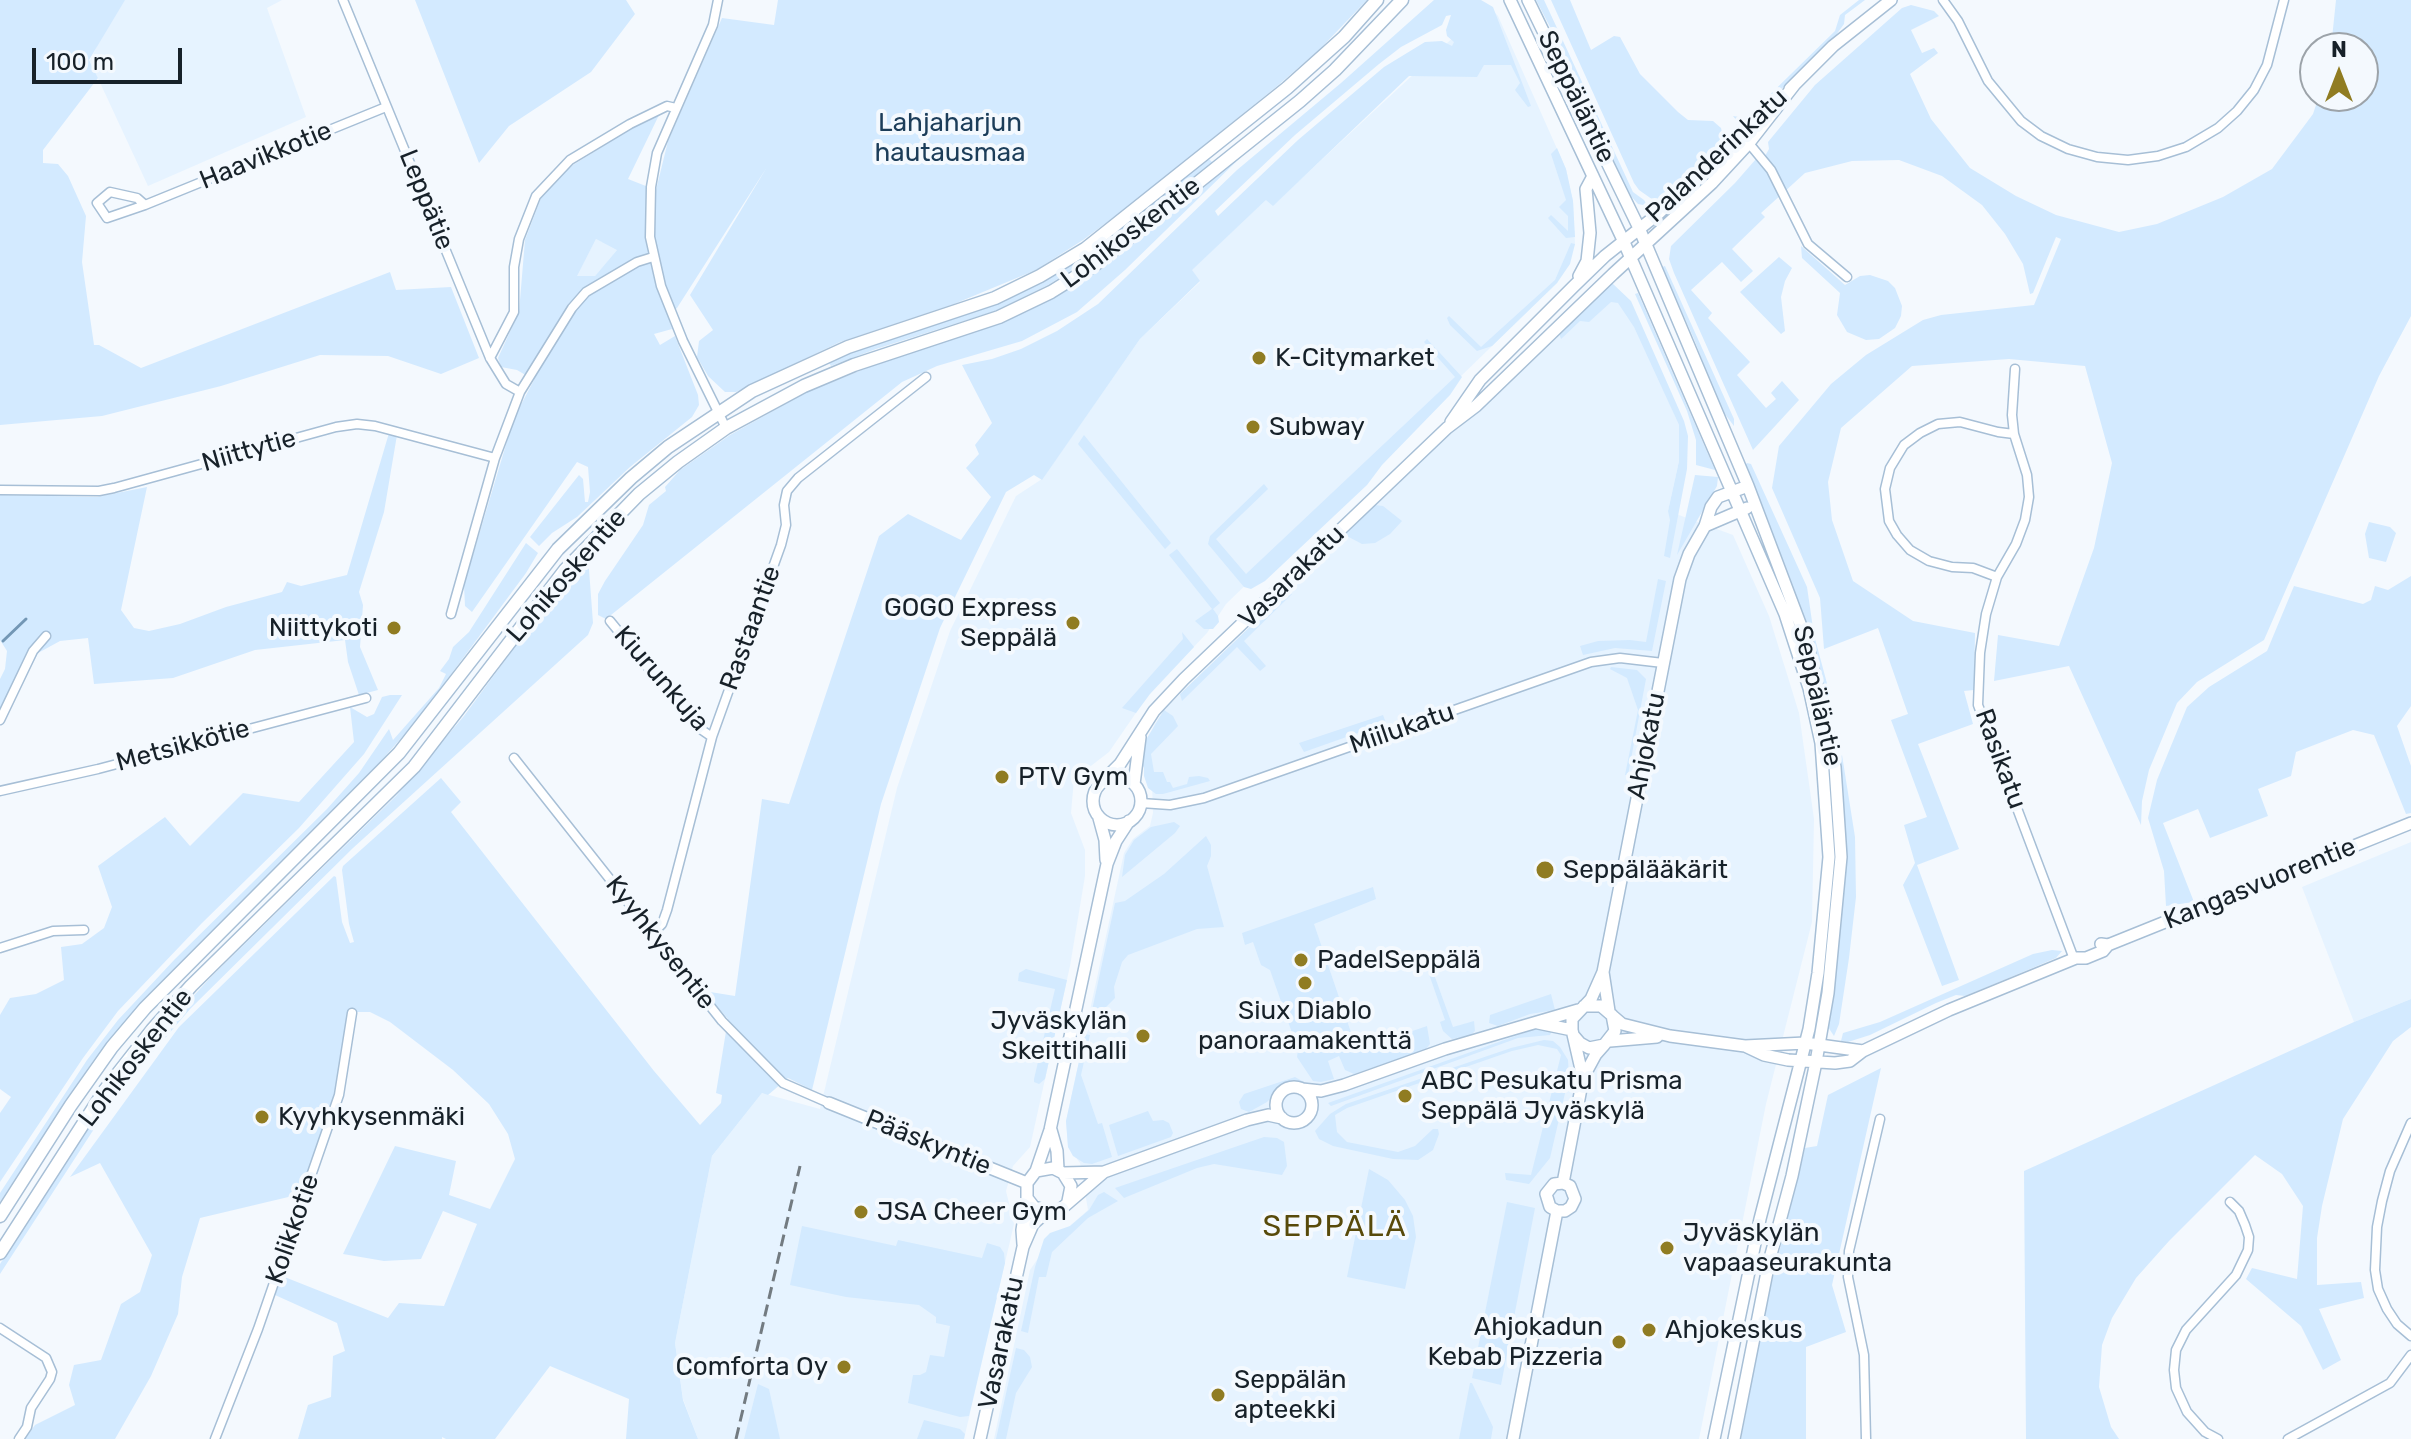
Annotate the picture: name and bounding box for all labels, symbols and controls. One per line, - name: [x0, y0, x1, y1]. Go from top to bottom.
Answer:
- street label: Seppäläntie: [1531, 26, 1621, 168]
- scale bar: [36, 32, 186, 82]
- north arrow: [2299, 32, 2379, 112]
- text: N: [2331, 36, 2347, 63]
- text: 100 m: [46, 48, 114, 76]
- street label: Palanderinkatu: [1640, 82, 1794, 230]
- park label: Lahjaharjun hautausmaa: [874, 107, 1026, 168]
- street label: Haavikkotie: [195, 115, 337, 197]
- street label: Leppätie: [392, 145, 460, 255]
- street label: Lohikoskentie: [1055, 170, 1207, 296]
- place label: K-Citymarket: [1275, 342, 1435, 374]
- marker: K-Citymarket: [1250, 349, 1268, 367]
- place label: Subway: [1269, 411, 1365, 443]
- marker: Subway: [1244, 418, 1262, 436]
- street label: Niittytie: [198, 423, 300, 479]
- street label: Lohikoskentie: [501, 503, 633, 649]
- street label: Vasarakatu: [1233, 519, 1351, 635]
- street label: Rastaantie: [714, 562, 788, 694]
- place label: GOGO Express Seppälä: [884, 592, 1057, 654]
- place label: Niittykoti: [269, 612, 378, 644]
- marker: GOGO Express Seppälä: [1064, 614, 1082, 632]
- marker: Niittykoti: [385, 619, 403, 637]
- street label: Kiurunkuja: [607, 620, 715, 738]
- street label: Seppäläntie: [1786, 623, 1848, 769]
- street label: Ahjokatu: [1621, 690, 1673, 802]
- street label: Miilukatu: [1346, 697, 1458, 761]
- street label: Rasikatu: [1968, 705, 2032, 813]
- street label: Metsikkötie: [113, 713, 253, 779]
- place label: PTV Gym: [1018, 761, 1128, 793]
- marker: PTV Gym: [993, 768, 1011, 786]
- street label: Kangasvuorentie: [2160, 831, 2360, 937]
- place label: Seppälääkärit: [1563, 854, 1728, 886]
- marker: Seppälääkärit: [1534, 859, 1556, 881]
- street label: Kyyhkysentie: [598, 870, 722, 1016]
- place label: PadelSeppälä: [1317, 944, 1481, 976]
- marker: PadelSeppälä: [1292, 951, 1310, 969]
- marker: Siux Diablo panoraamakenttä: [1296, 974, 1314, 992]
- street label: Lohikoskentie: [73, 983, 199, 1133]
- place label: Siux Diablo panoraamakenttä: [1198, 995, 1412, 1056]
- place label: Jyväskylän Skeittihalli: [990, 1005, 1127, 1066]
- marker: Jyväskylän Skeittihalli: [1134, 1027, 1152, 1045]
- place label: ABC Pesukatu Prisma Seppälä Jyväskylä: [1421, 1065, 1683, 1126]
- marker: ABC Pesukatu Prisma Seppälä Jyväskylä: [1396, 1087, 1414, 1105]
- place label: Kyyhkysenmäki: [278, 1101, 465, 1133]
- street label: Pääskyntie: [861, 1104, 995, 1182]
- marker: Kyyhkysenmäki: [253, 1108, 271, 1126]
- street label: Kolikkotie: [260, 1170, 326, 1288]
- place label: JSA Cheer Gym: [877, 1196, 1067, 1228]
- marker: JSA Cheer Gym: [852, 1203, 870, 1221]
- district label: SEPPÄLÄ: [1262, 1209, 1408, 1245]
- place label: Jyväskylän vapaaseurakunta: [1683, 1217, 1892, 1278]
- marker: Jyväskylän vapaaseurakunta: [1658, 1239, 1676, 1257]
- street label: Vasarakatu: [973, 1274, 1031, 1412]
- place label: Ahjokadun Kebab Pizzeria: [1428, 1311, 1603, 1372]
- place label: Ahjokeskus: [1665, 1314, 1803, 1346]
- marker: Ahjokeskus: [1640, 1321, 1658, 1339]
- marker: Ahjokadun Kebab Pizzeria: [1610, 1333, 1628, 1351]
- place label: Comforta Oy: [675, 1351, 828, 1383]
- marker: Comforta Oy: [835, 1358, 853, 1376]
- place label: Seppälän apteekki: [1234, 1364, 1347, 1426]
- marker: Seppälän apteekki: [1209, 1386, 1227, 1404]

